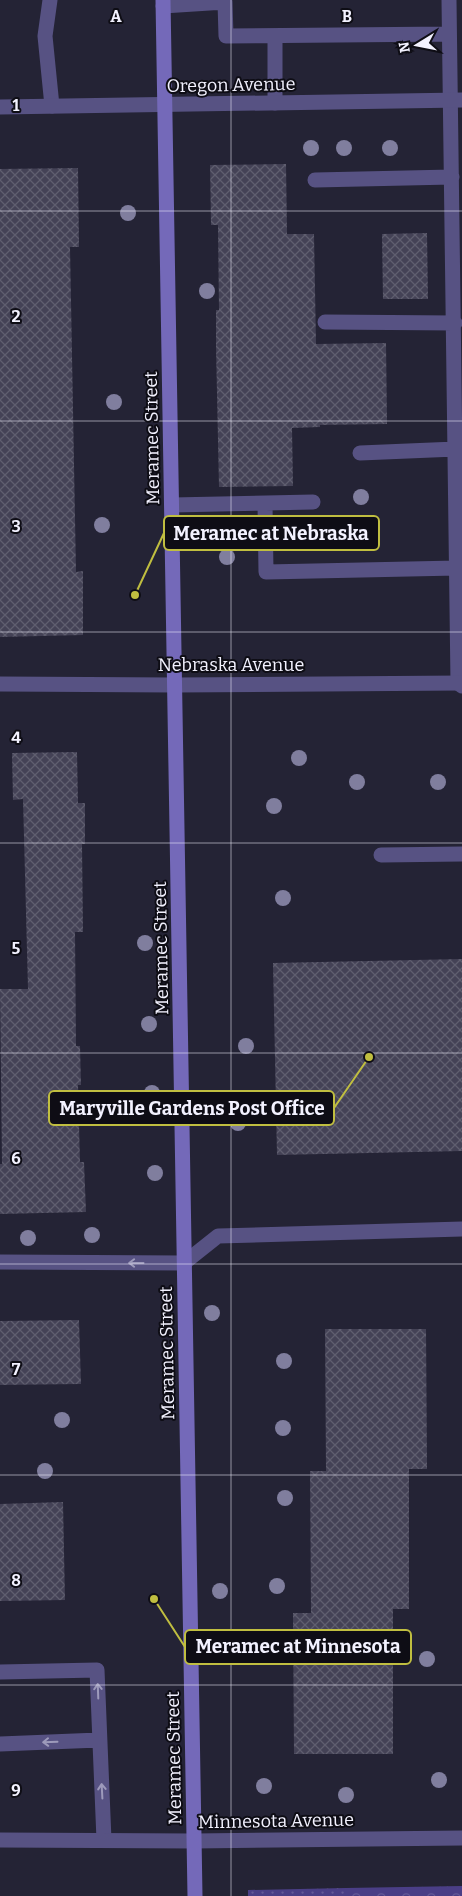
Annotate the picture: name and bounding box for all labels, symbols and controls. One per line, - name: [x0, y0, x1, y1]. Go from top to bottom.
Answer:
- text: A: [110, 7, 122, 26]
- text: B: [342, 7, 352, 26]
- north arrow: [392, 20, 442, 70]
- text: N: [395, 40, 414, 54]
- street label: Oregon Avenue: [166, 73, 296, 97]
- text: 1: [13, 96, 20, 115]
- text: 2: [11, 307, 21, 326]
- street label: Meramec Street: [140, 371, 164, 505]
- callout: Meramec at Nebraska: [164, 516, 379, 550]
- text: 3: [11, 517, 21, 536]
- text: Meramec at Nebraska: [173, 522, 369, 545]
- street label: Nebraska Avenue: [158, 654, 304, 676]
- text: 4: [11, 728, 21, 747]
- street label: Meramec Street: [149, 881, 173, 1015]
- text: 5: [12, 939, 21, 958]
- callout: Maryville Gardens Post Office: [49, 1091, 334, 1125]
- text: Maryville Gardens Post Office: [59, 1097, 325, 1120]
- text: 6: [11, 1149, 21, 1168]
- one-way arrow: [128, 1258, 144, 1268]
- street label: Meramec Street: [155, 1286, 179, 1420]
- text: 7: [12, 1360, 21, 1379]
- text: 8: [11, 1571, 21, 1590]
- callout: Meramec at Minnesota: [185, 1630, 411, 1664]
- text: Meramec at Minnesota: [195, 1635, 401, 1658]
- one-way arrow: [93, 1684, 102, 1700]
- street label: Meramec Street: [162, 1691, 186, 1825]
- one-way arrow: [42, 1737, 58, 1746]
- text: 9: [11, 1781, 21, 1800]
- one-way arrow: [97, 1783, 106, 1799]
- street label: Minnesota Avenue: [198, 1809, 354, 1833]

